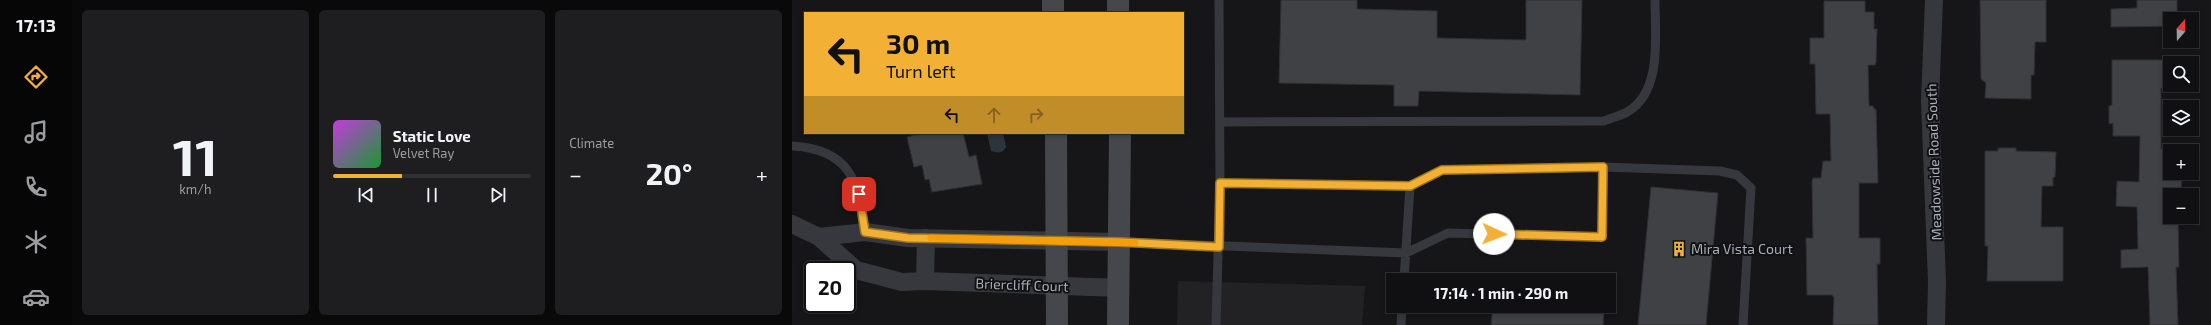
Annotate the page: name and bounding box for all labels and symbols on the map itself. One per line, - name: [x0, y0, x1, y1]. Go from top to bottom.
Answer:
- north arrow: [2163, 12, 2199, 48]
- street label: Meadowside Road South: [1922, 83, 1945, 241]
- pin: [842, 177, 876, 211]
- position arrow: [1473, 213, 1515, 255]
- building icon: Mira Vista Court: [1670, 240, 1688, 258]
- place label: Mira Vista Court: [1691, 240, 1793, 257]
- speed limit sign: 20: [804, 261, 856, 313]
- street label: Briercliff Court: [975, 274, 1069, 295]

